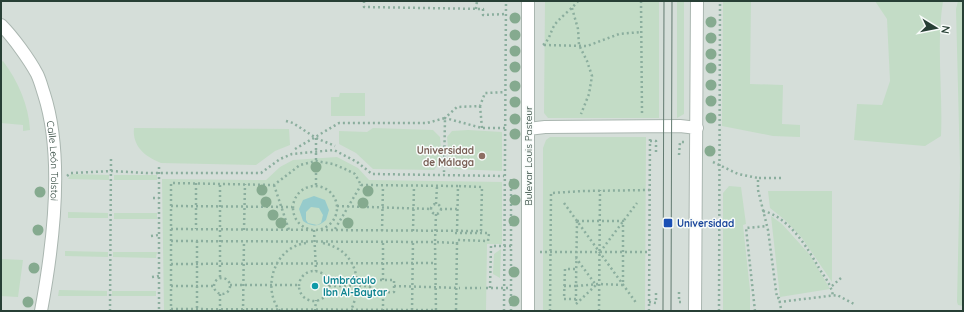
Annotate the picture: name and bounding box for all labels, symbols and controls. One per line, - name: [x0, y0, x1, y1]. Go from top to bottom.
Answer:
- north arrow: [916, 8, 956, 48]
- text: N: [938, 25, 953, 35]
- street label: Bulevar Louis Pasteur: [522, 106, 535, 206]
- street label: Calle León Tolstoi: [44, 120, 61, 201]
- place label: Universidad de Málaga: [417, 144, 474, 169]
- marker: Universidad de Málaga: [477, 151, 487, 161]
- marker: Universidad: [662, 217, 674, 229]
- place label: Universidad: [677, 217, 734, 230]
- place label: Umbráculo Ibn Al-Baytar: [323, 274, 388, 299]
- marker: Umbráculo Ibn Al-Baytar: [310, 281, 320, 291]

